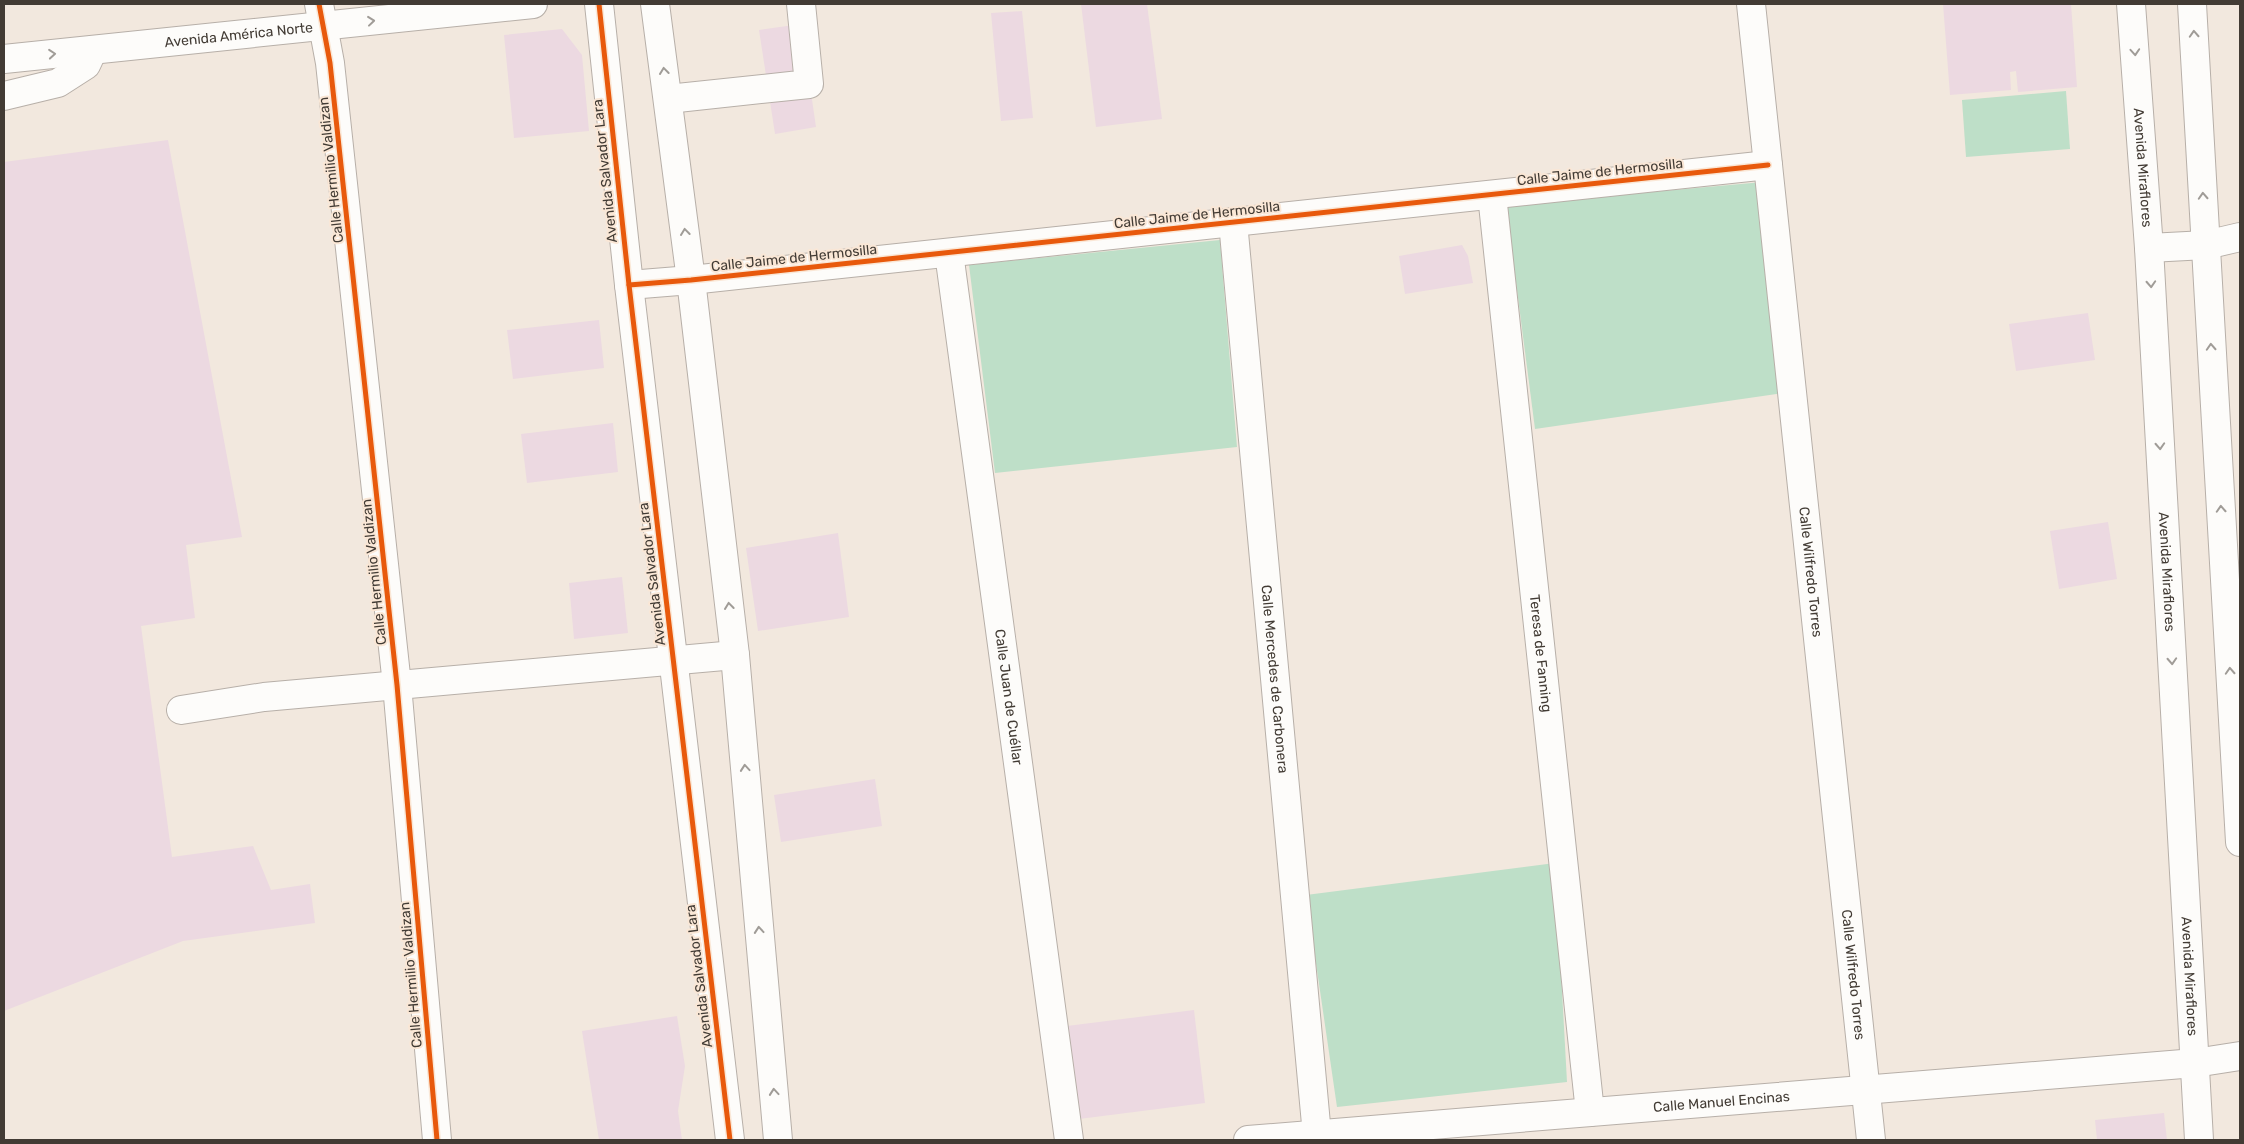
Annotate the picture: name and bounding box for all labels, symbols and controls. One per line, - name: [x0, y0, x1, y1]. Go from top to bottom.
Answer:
- one-way arrow: [367, 16, 375, 27]
- street label: Avenida América Norte: [164, 18, 314, 51]
- one-way arrow: [2188, 30, 2199, 38]
- one-way arrow: [49, 49, 57, 60]
- one-way arrow: [2129, 49, 2140, 57]
- one-way arrow: [659, 66, 670, 74]
- street label: Calle Hermilio Valdizan: [315, 96, 347, 244]
- street label: Avenida Salvador Lara: [589, 98, 621, 244]
- street label: Avenida Miraflores: [2130, 107, 2156, 228]
- street label: Calle Jaime de Hermosilla: [1516, 155, 1684, 189]
- one-way arrow: [2197, 192, 2208, 200]
- street label: Calle Jaime de Hermosilla: [1113, 198, 1281, 232]
- one-way arrow: [680, 228, 691, 236]
- street label: Calle Jaime de Hermosilla: [710, 241, 878, 275]
- one-way arrow: [2146, 281, 2157, 289]
- one-way arrow: [2206, 342, 2217, 350]
- one-way arrow: [2155, 443, 2166, 451]
- street label: Calle Hermilio Valdizan: [358, 498, 390, 646]
- street label: Avenida Salvador Lara: [635, 501, 669, 647]
- one-way arrow: [2215, 505, 2226, 513]
- street label: Calle Wilfredo Torres: [1796, 506, 1826, 638]
- street label: Avenida Miraflores: [2155, 512, 2179, 632]
- street label: Calle Mercedes de Carbonera: [1258, 584, 1292, 774]
- street label: Teresa de Fanning: [1526, 594, 1556, 713]
- one-way arrow: [724, 602, 735, 610]
- street label: Calle Juan de Cuéllar: [991, 628, 1027, 767]
- one-way arrow: [2167, 657, 2178, 665]
- one-way arrow: [2225, 667, 2236, 675]
- one-way arrow: [740, 764, 751, 772]
- street label: Calle Hermilio Valdizan: [396, 901, 426, 1049]
- street label: Avenida Salvador Lara: [682, 903, 716, 1049]
- street label: Calle Wilfredo Torres: [1838, 908, 1869, 1041]
- street label: Avenida Miraflores: [2178, 916, 2202, 1036]
- one-way arrow: [754, 926, 765, 934]
- one-way arrow: [769, 1087, 780, 1095]
- street label: Calle Manuel Encinas: [1652, 1087, 1790, 1116]

